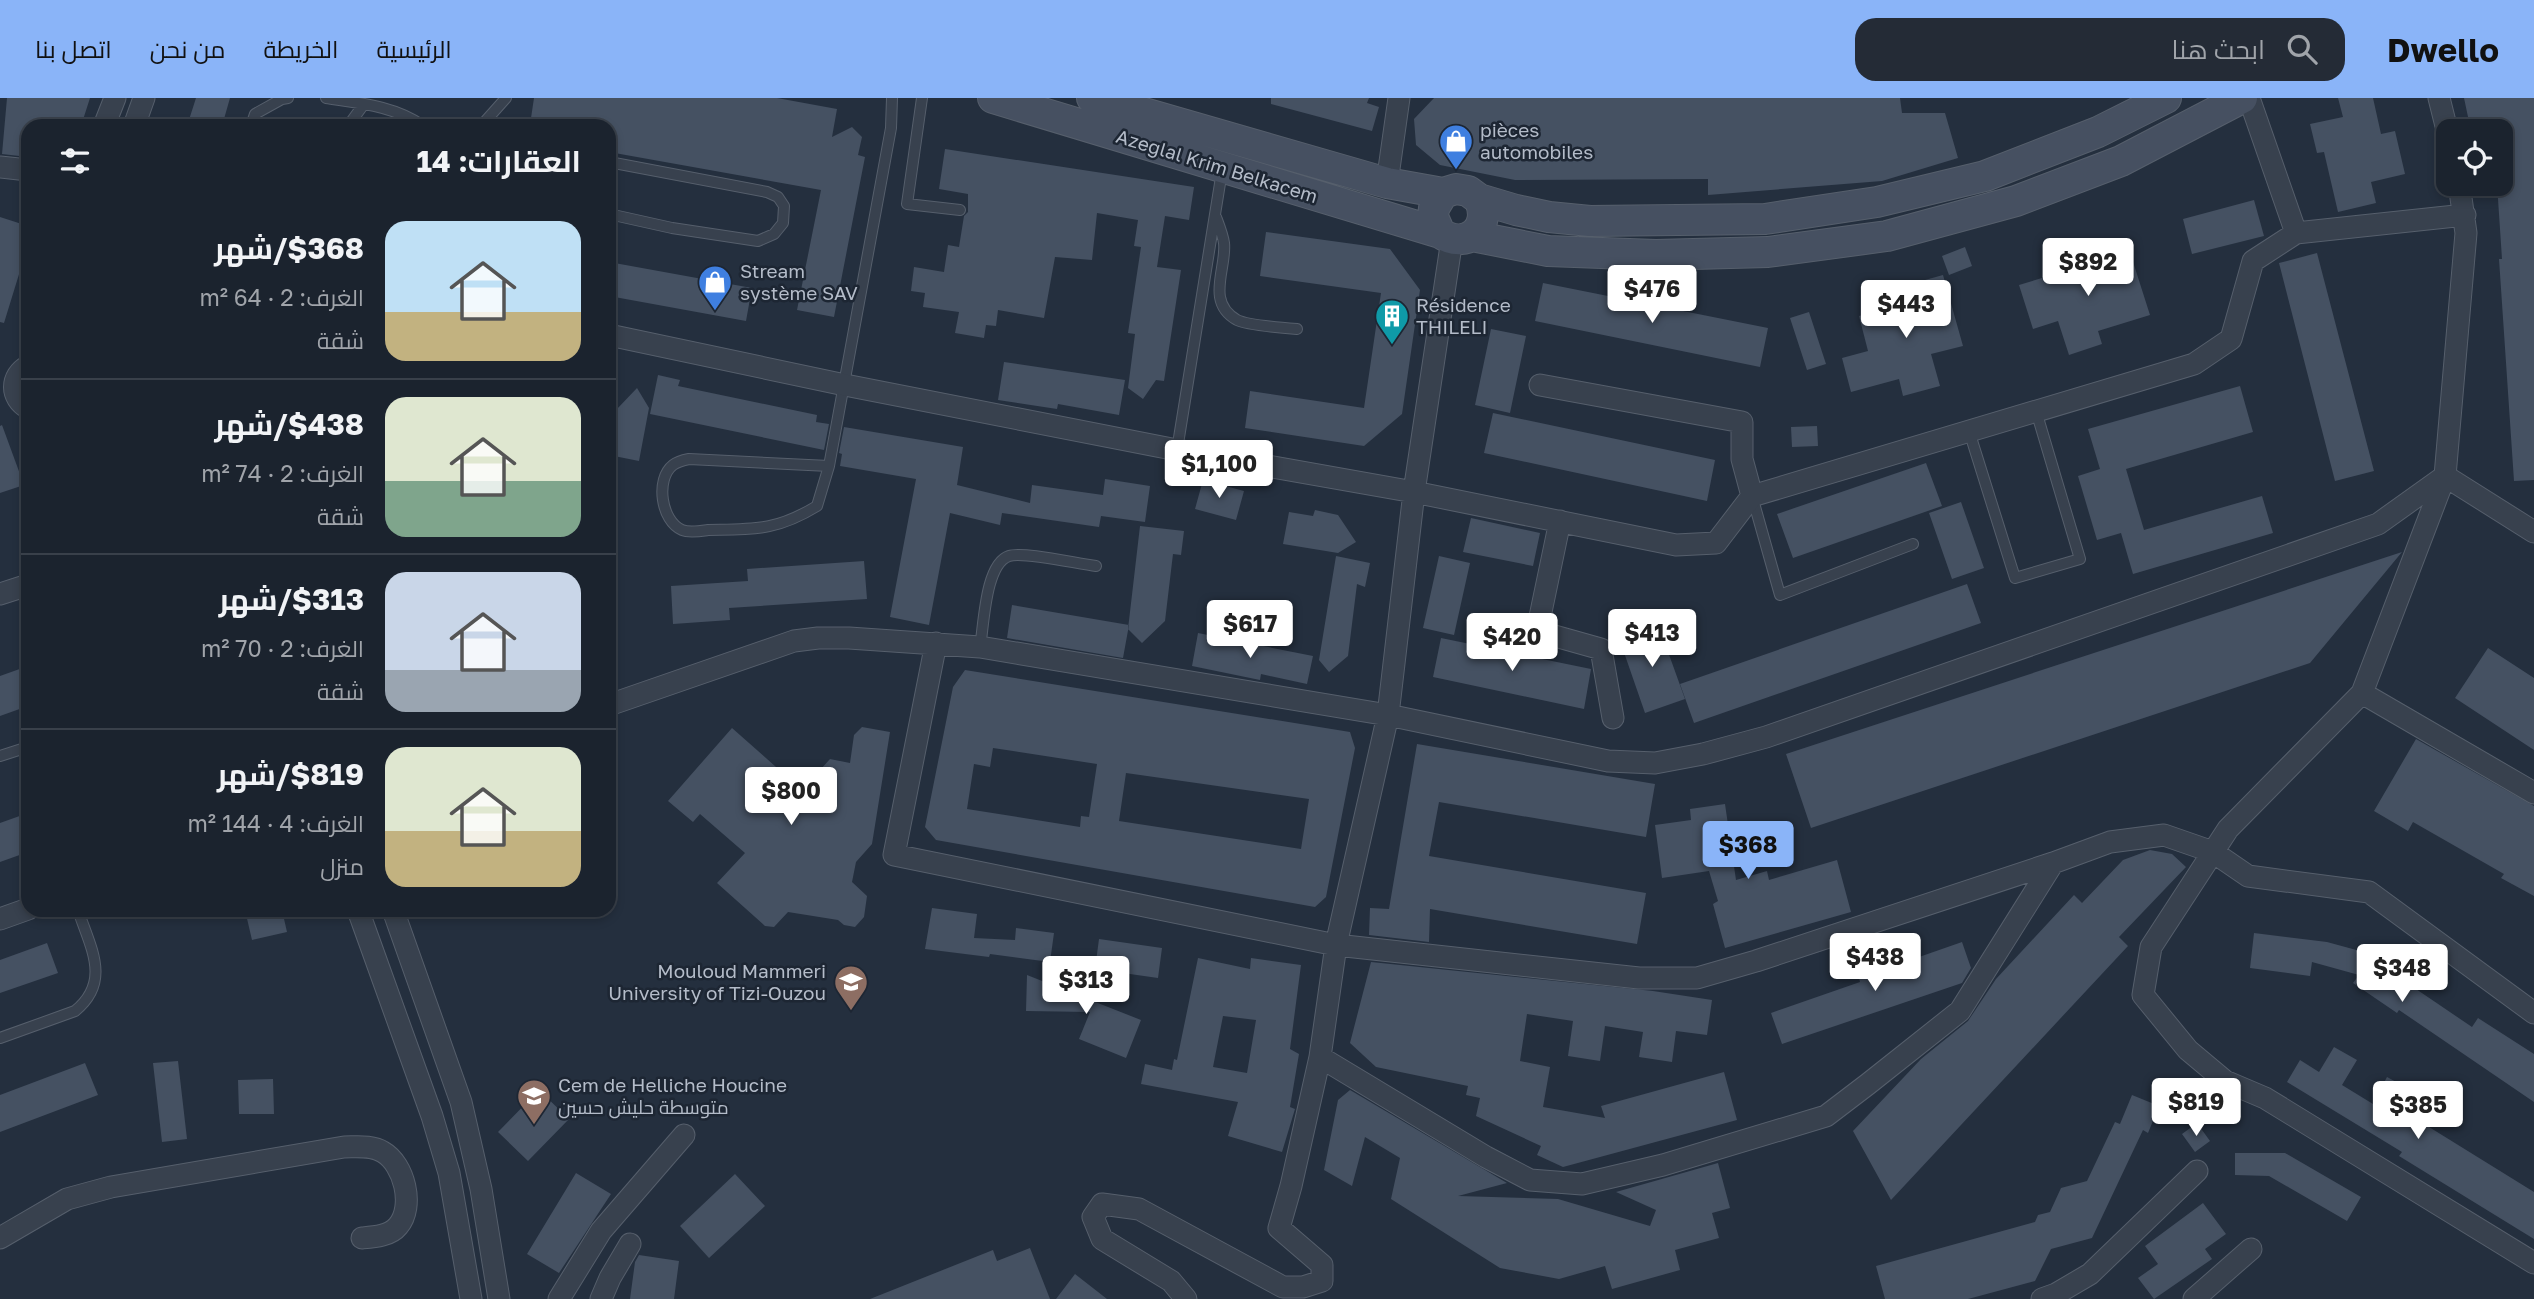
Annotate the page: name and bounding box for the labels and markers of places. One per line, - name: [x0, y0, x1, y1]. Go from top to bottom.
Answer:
- place label: pièces automobiles: [1480, 118, 1593, 163]
- shop icon: pièces automobiles: [1437, 122, 1475, 171]
- pin: $892: [2047, 238, 2129, 298]
- place label: Stream système SAV: [740, 259, 858, 304]
- shop icon: Stream système SAV: [696, 263, 734, 312]
- pin: $476: [1611, 266, 1693, 325]
- pin: $443: [1865, 280, 1947, 340]
- place label: Résidence THILELI: [1416, 293, 1511, 338]
- building icon: Résidence THILELI: [1373, 297, 1411, 346]
- pin: $1,100: [1162, 440, 1276, 500]
- pin: $617: [1209, 601, 1291, 660]
- pin: $413: [1611, 610, 1693, 669]
- pin: $420: [1471, 614, 1553, 673]
- pin: $800: [750, 768, 832, 827]
- pin: $368: [1707, 822, 1789, 881]
- pin: $438: [1834, 934, 1916, 993]
- pin: $348: [2361, 944, 2443, 1004]
- pin: $313: [1045, 956, 1127, 1016]
- place label: Mouloud Mammeri University of Tizi-Ouzou: [608, 959, 826, 1004]
- school or university icon: Mouloud Mammeri University of Tizi-Ouzou: [832, 963, 870, 1012]
- place label: Cem de Helliche Houcine متوسطة حليش حسين: [558, 1073, 787, 1119]
- school or university icon: Cem de Helliche Houcine متوسطة حليش حسين: [515, 1077, 553, 1126]
- pin: $819: [2155, 1079, 2237, 1138]
- pin: $385: [2377, 1082, 2459, 1141]

